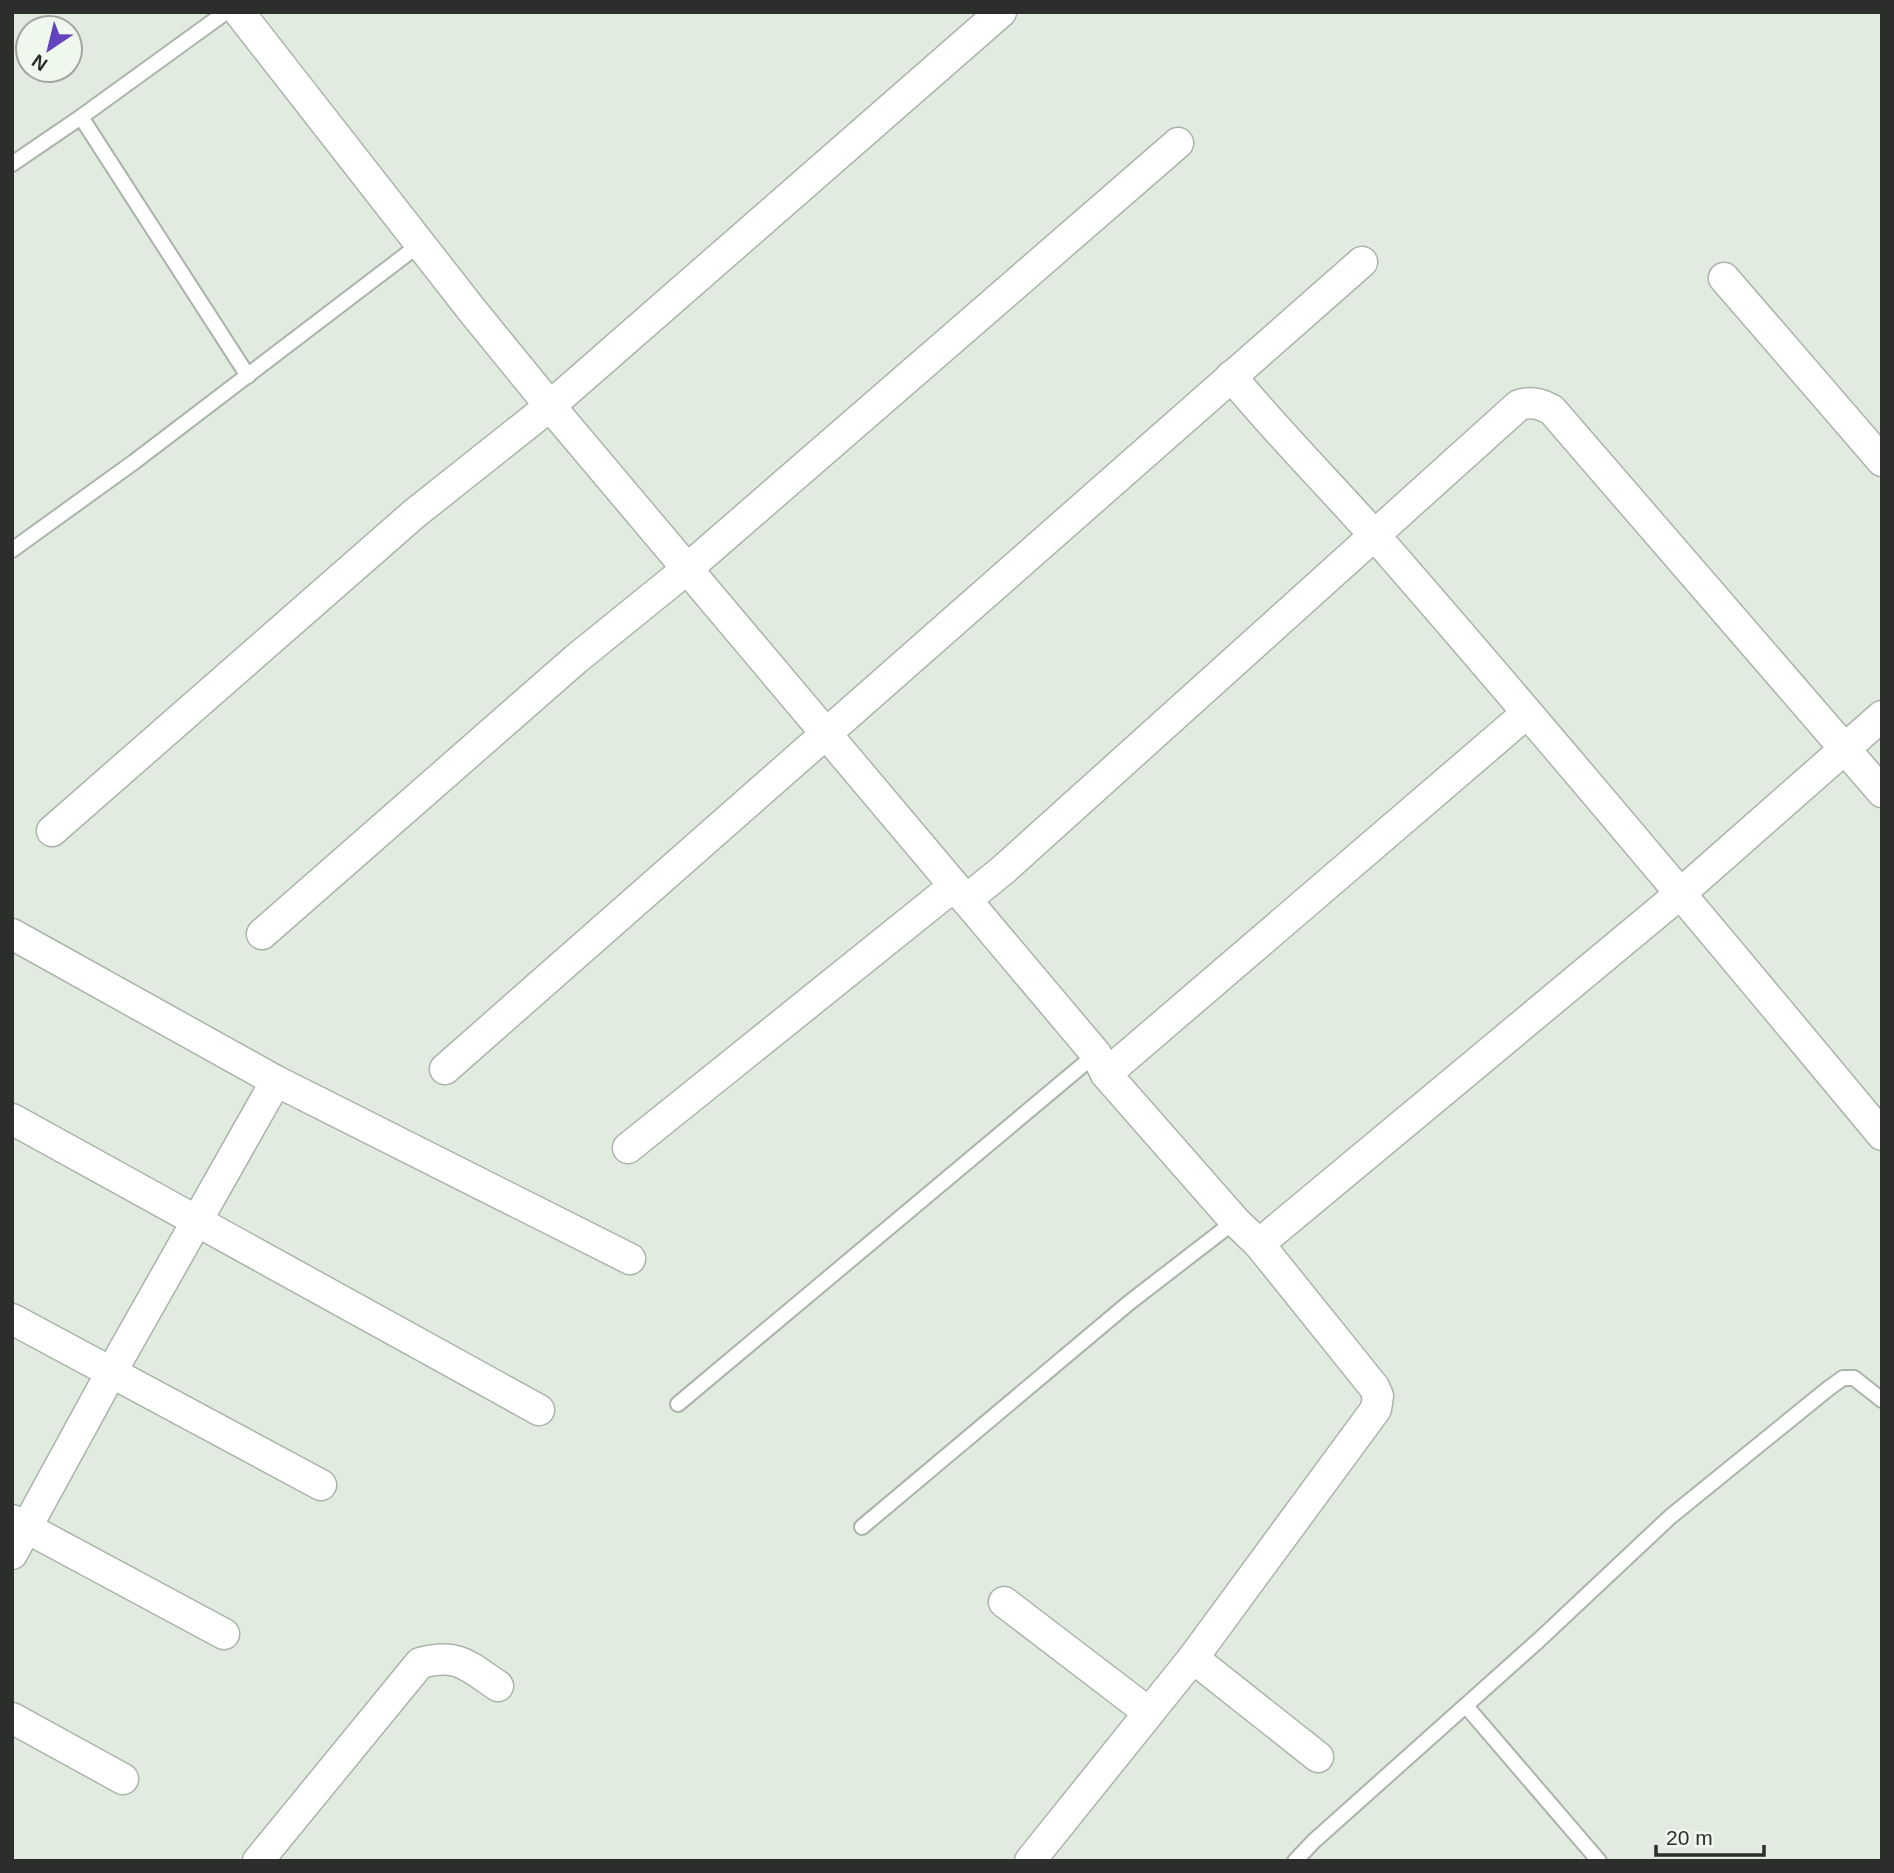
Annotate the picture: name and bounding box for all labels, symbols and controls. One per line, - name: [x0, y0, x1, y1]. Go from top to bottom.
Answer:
- north arrow: [14, 14, 84, 84]
- text: N: [28, 50, 51, 75]
- scale bar: [1656, 1814, 1764, 1858]
- text: 20 m: [1666, 1826, 1713, 1849]

